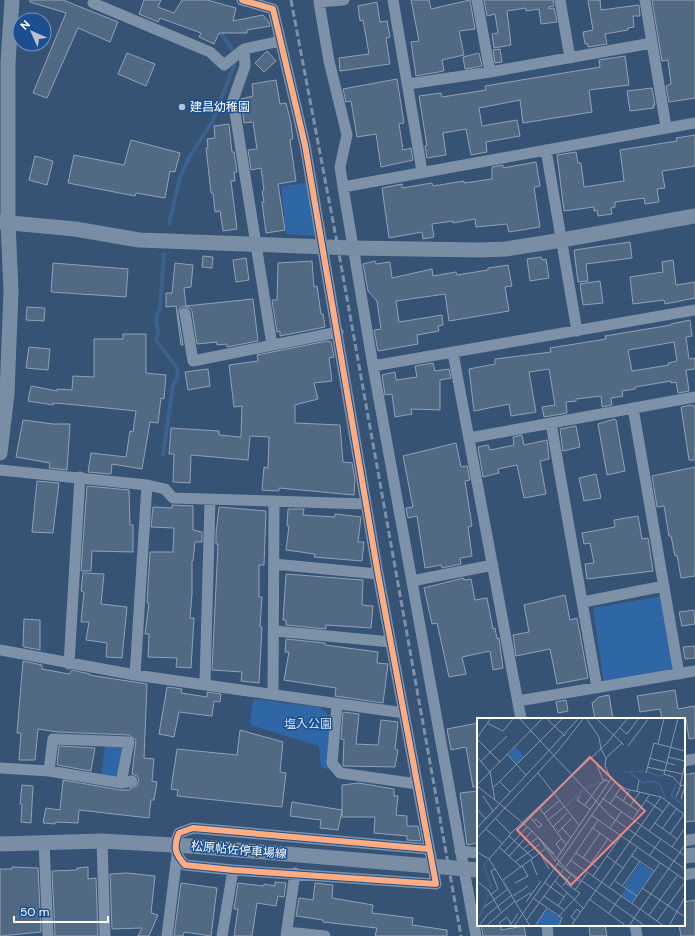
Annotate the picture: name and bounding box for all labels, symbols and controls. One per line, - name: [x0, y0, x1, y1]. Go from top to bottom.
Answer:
- north arrow: [12, 12, 52, 52]
- text: N: [17, 17, 33, 33]
- place label: 建昌幼稚園: [190, 99, 250, 115]
- marker: 建昌幼稚園: [177, 102, 187, 112]
- park label: 塩入公園: [284, 716, 332, 732]
- inset map: [477, 718, 685, 926]
- street label: 松原帖佐停車場線: [190, 838, 288, 862]
- scale bar: [14, 898, 108, 924]
- text: 50 m: [20, 904, 49, 920]

